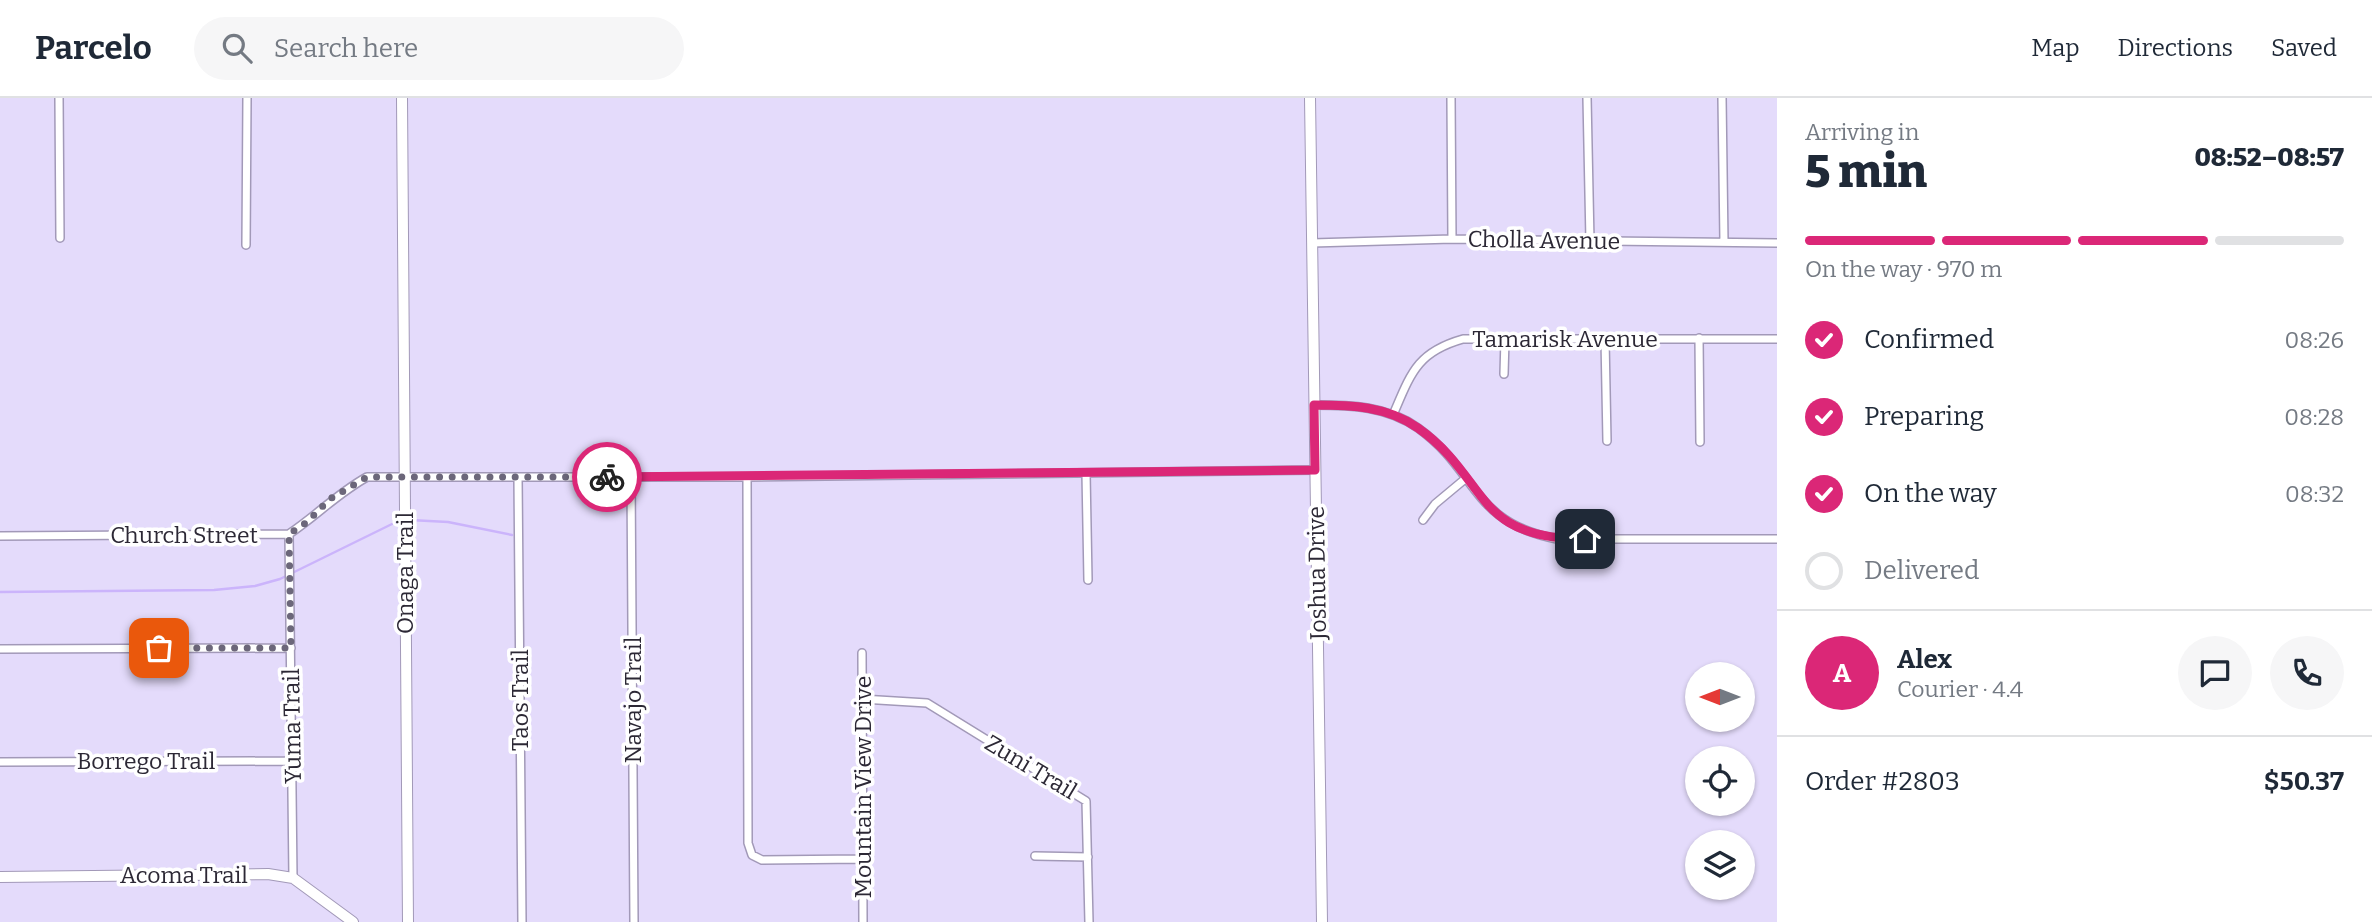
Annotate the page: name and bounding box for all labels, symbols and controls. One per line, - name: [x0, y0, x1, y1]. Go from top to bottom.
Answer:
- search box: [194, 17, 684, 80]
- text: Parcelo: [35, 28, 152, 68]
- icon: search: [218, 29, 256, 67]
- text: Search here: [274, 33, 418, 64]
- text: Map: [2031, 34, 2080, 62]
- text: Directions: [2118, 34, 2233, 62]
- text: Saved: [2271, 34, 2337, 62]
- text: Arriving in: [1805, 118, 1919, 146]
- text: 08:52–08:57: [2194, 142, 2344, 173]
- text: 5 min: [1805, 144, 1927, 199]
- street label: Cholla Avenue: [1467, 225, 1621, 255]
- text: On the way · 970 m: [1805, 255, 2002, 283]
- icon: check: [1805, 321, 1843, 359]
- text: Confirmed: [1864, 324, 1994, 355]
- street label: Tamarisk Avenue: [1472, 325, 1658, 353]
- text: 08:26: [2285, 326, 2344, 354]
- icon: check: [1805, 398, 1843, 436]
- text: Preparing: [1864, 401, 1984, 432]
- text: 08:28: [2284, 403, 2344, 431]
- courier: [572, 442, 642, 512]
- icon: bike: [588, 458, 626, 496]
- icon: check: [1805, 475, 1843, 513]
- text: On the way: [1864, 478, 1997, 509]
- text: 08:32: [2285, 480, 2344, 508]
- street label: Joshua Drive: [1302, 506, 1332, 641]
- pin: [1555, 509, 1615, 569]
- street label: Onaga Trail: [391, 512, 419, 634]
- icon: home: [1566, 520, 1604, 558]
- street label: Church Street: [110, 521, 258, 549]
- text: Delivered: [1864, 555, 1979, 586]
- pin: [129, 618, 189, 678]
- icon: bag: [140, 629, 178, 667]
- street label: Navajo Trail: [619, 636, 647, 763]
- button: chat: [2178, 636, 2252, 710]
- button: phone: [2270, 636, 2344, 710]
- text: Alex: [1897, 644, 1952, 675]
- street label: Taos Trail: [506, 649, 534, 751]
- text: A: [1833, 658, 1851, 689]
- north arrow: [1685, 662, 1755, 732]
- map controls: [1685, 662, 1755, 900]
- street label: Yuma Trail: [277, 668, 307, 784]
- text: Courier · 4.4: [1897, 675, 2023, 703]
- street label: Mountain View Drive: [849, 676, 877, 898]
- street label: Zuni Trail: [980, 729, 1082, 806]
- button: locate: [1685, 746, 1755, 816]
- street label: Borrego Trail: [77, 747, 216, 775]
- text: Order #2803: [1805, 766, 1960, 797]
- text: $50.37: [2264, 766, 2344, 797]
- button: layers: [1685, 830, 1755, 900]
- street label: Acoma Trail: [120, 861, 248, 889]

